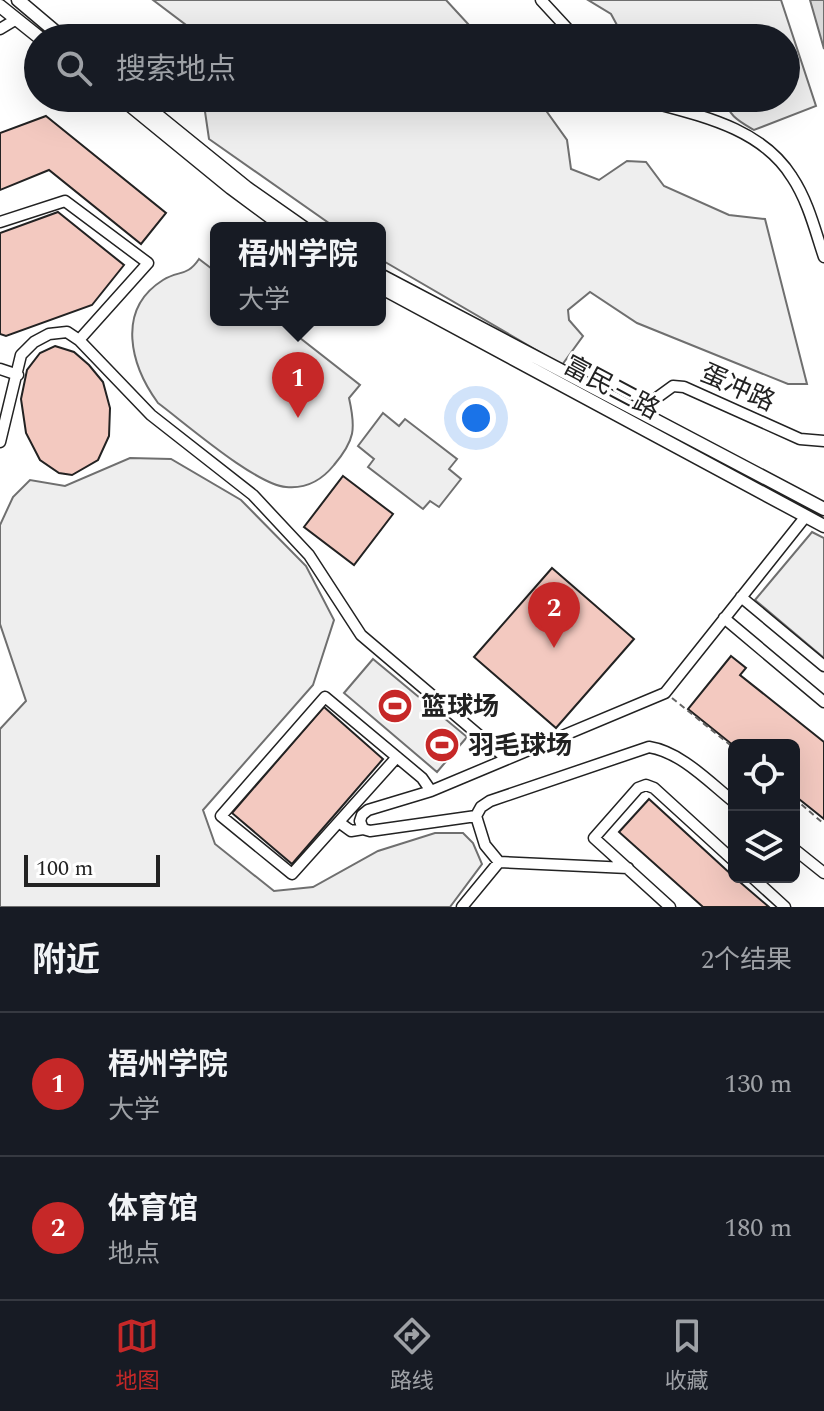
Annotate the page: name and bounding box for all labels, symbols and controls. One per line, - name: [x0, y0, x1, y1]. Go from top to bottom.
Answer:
- search box: [24, 24, 800, 112]
- icon: search: [52, 46, 96, 90]
- text: 搜索地点: [116, 47, 236, 93]
- popup: [210, 222, 386, 326]
- text: 梧州学院: [238, 232, 358, 278]
- text: 大学: [238, 280, 290, 320]
- street label: 富民三路: [556, 346, 667, 430]
- pin: 1: [272, 352, 324, 418]
- street label: 蛋冲路: [694, 354, 781, 422]
- your location: [456, 398, 496, 438]
- pin: 2: [528, 582, 580, 648]
- sports icon: 篮球场: [376, 687, 414, 725]
- place label: 篮球场: [421, 687, 499, 727]
- sports icon: 羽毛球场: [423, 726, 461, 764]
- place label: 羽毛球场: [468, 726, 572, 766]
- map controls: [728, 739, 800, 883]
- button: locate: [728, 739, 800, 811]
- button: layers: [728, 811, 800, 883]
- scale bar: [24, 851, 160, 887]
- text: 100 m: [36, 852, 93, 885]
- text: 附近: [32, 935, 100, 987]
- text: 2个结果: [701, 940, 792, 980]
- text: 梧州学院: [108, 1042, 228, 1088]
- text: 1: [51, 1064, 65, 1104]
- text: 130 m: [724, 1064, 792, 1104]
- text: 大学: [108, 1090, 160, 1130]
- text: 体育馆: [108, 1186, 198, 1232]
- text: 2: [51, 1208, 65, 1248]
- text: 180 m: [724, 1208, 792, 1248]
- text: 地点: [108, 1234, 160, 1274]
- tab: 地图: [115, 1314, 159, 1398]
- tab: 路线: [390, 1314, 434, 1398]
- tab: 收藏: [665, 1314, 709, 1398]

